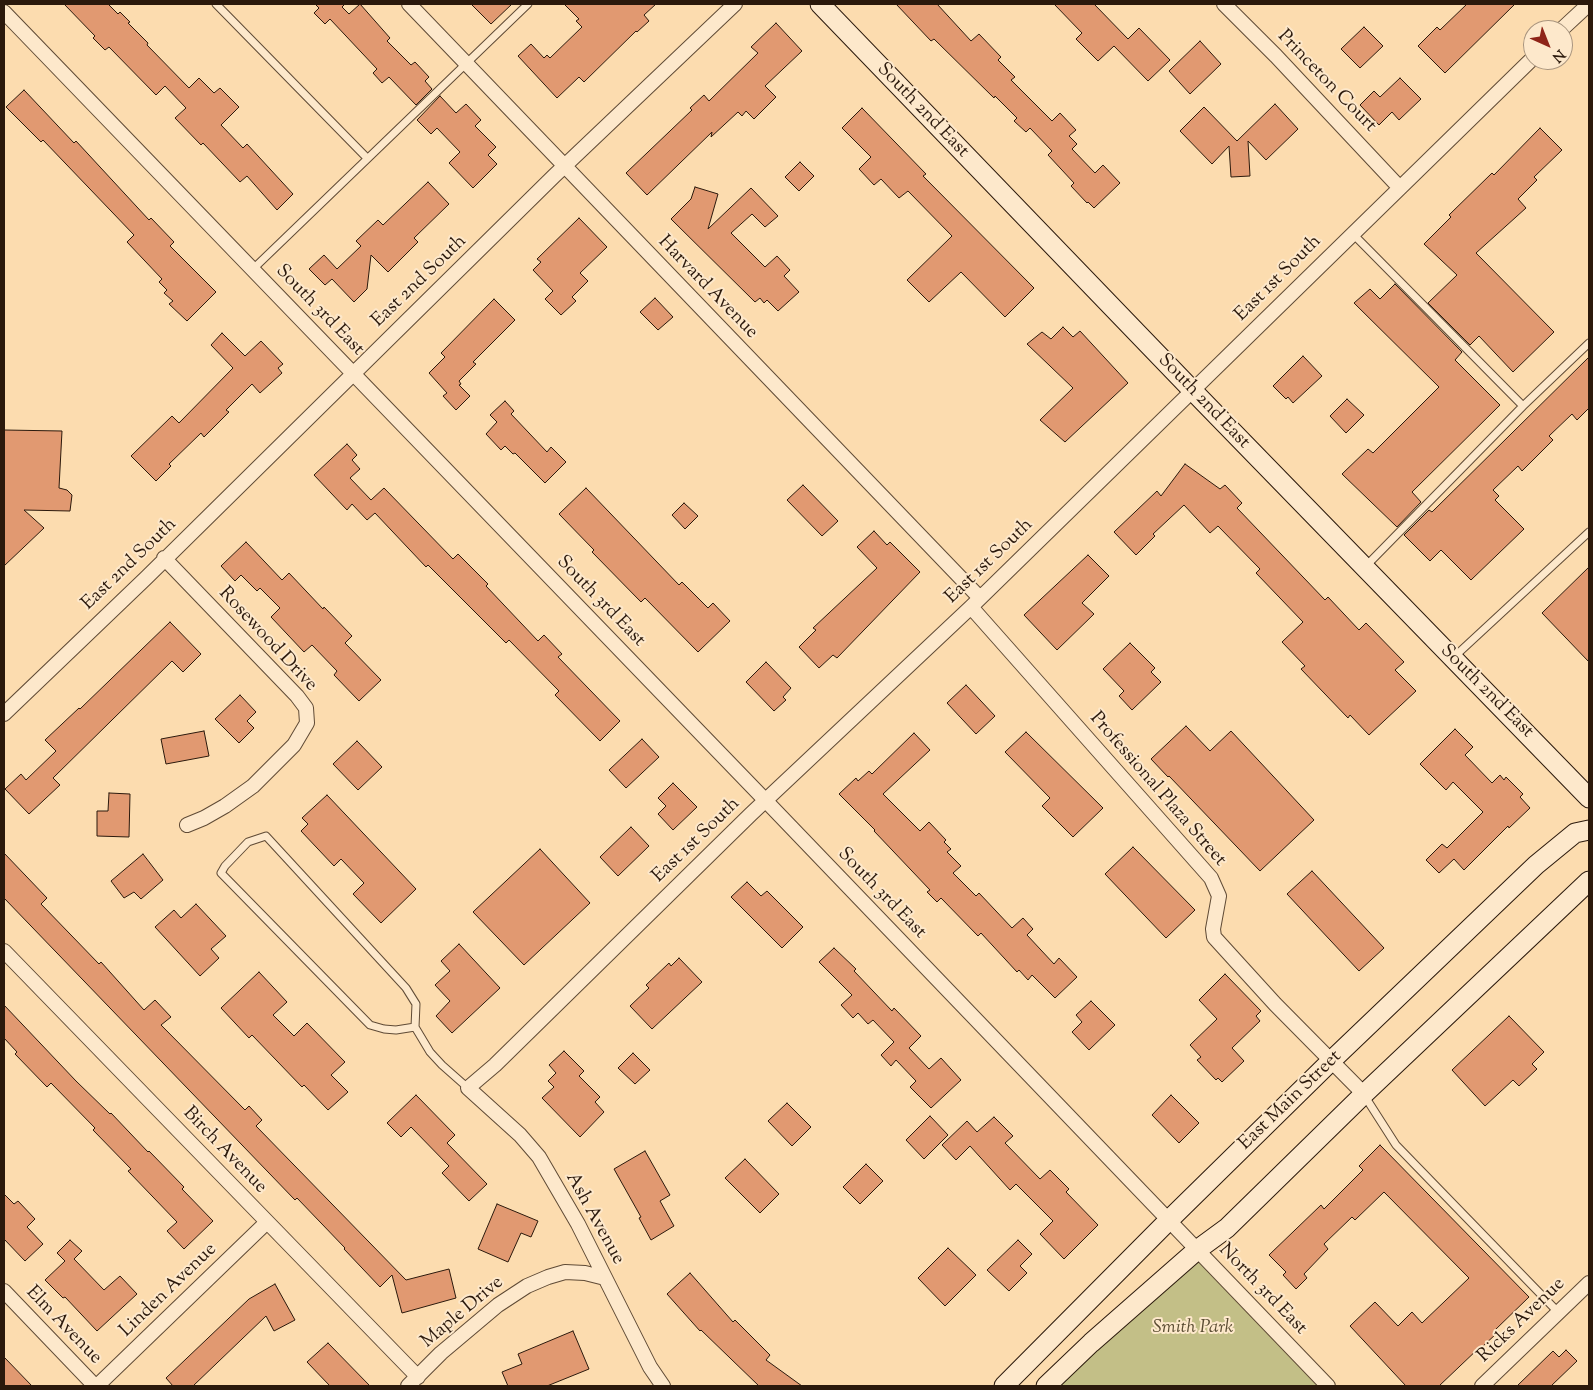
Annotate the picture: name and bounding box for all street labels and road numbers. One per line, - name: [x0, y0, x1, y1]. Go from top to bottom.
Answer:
- street label: Princeton Court: [1272, 26, 1380, 138]
- street label: South 2nd East: [871, 59, 973, 163]
- street label: East 2nd South: [368, 231, 472, 333]
- street label: East 1st South: [1231, 231, 1327, 327]
- street label: Harvard Avenue: [652, 232, 762, 344]
- street label: South 3rd East: [270, 261, 368, 361]
- street label: South 2nd East: [1152, 350, 1254, 454]
- street label: East 2nd South: [78, 514, 182, 616]
- street label: East 1st South: [941, 515, 1039, 609]
- street label: South 3rd East: [551, 552, 649, 652]
- street label: Rosewood Drive: [213, 583, 321, 697]
- street label: South 2nd East: [1434, 640, 1538, 744]
- street label: Professional Plaza Street: [1084, 708, 1230, 872]
- street label: East 1st South: [648, 794, 746, 888]
- street label: South 3rd East: [832, 844, 930, 944]
- street label: East Main Street: [1235, 1046, 1347, 1156]
- street label: Birch Avenue: [177, 1103, 271, 1199]
- street label: Ash Avenue: [559, 1169, 629, 1269]
- street label: Linden Avenue: [116, 1239, 222, 1343]
- street label: North 3rd East: [1213, 1240, 1311, 1340]
- street label: Maple Drive: [417, 1272, 509, 1354]
- street label: Ricks Avenue: [1474, 1274, 1570, 1368]
- street label: Elm Avenue: [20, 1282, 106, 1370]

